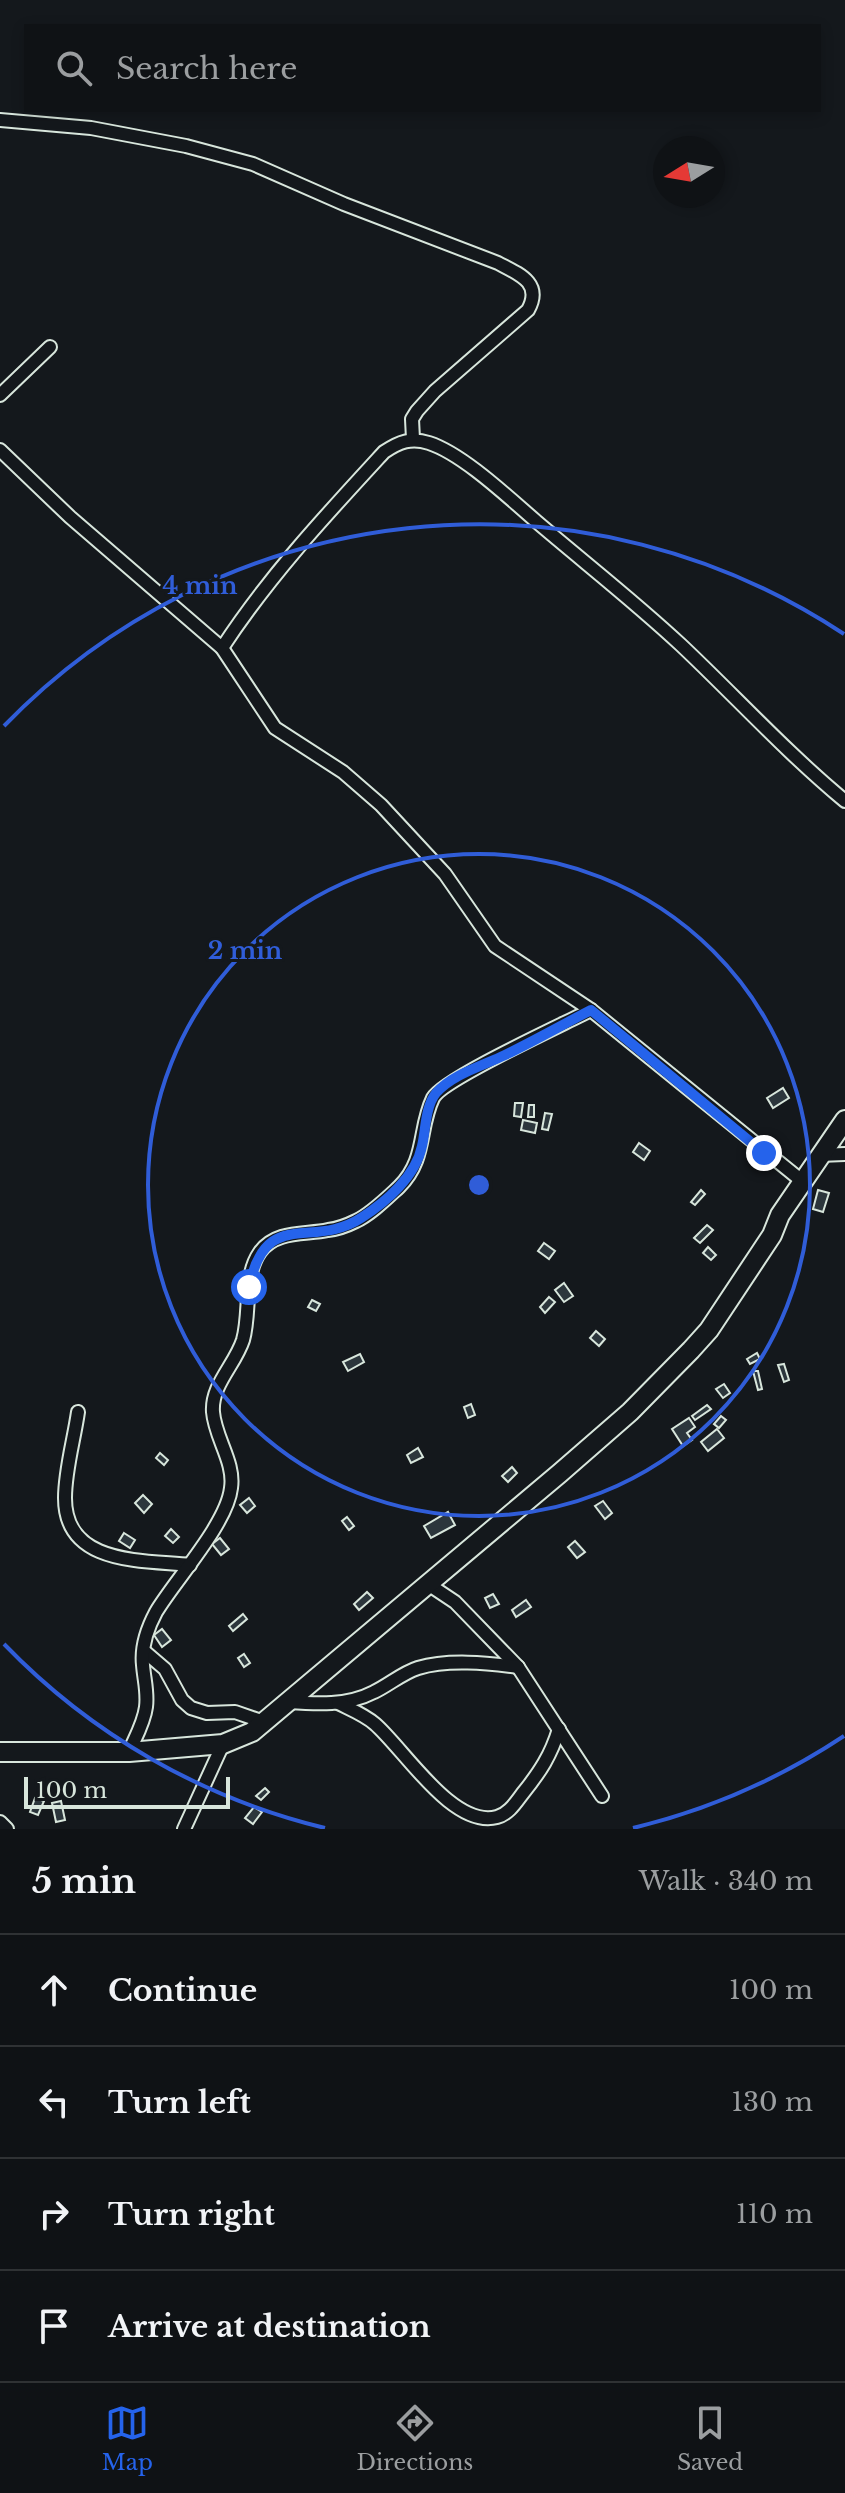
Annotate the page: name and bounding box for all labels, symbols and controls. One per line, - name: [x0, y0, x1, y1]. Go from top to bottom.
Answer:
- search box: [24, 24, 821, 112]
- icon: search: [52, 46, 96, 90]
- text: Search here: [116, 50, 297, 87]
- north arrow: [653, 136, 725, 208]
- text: 4 min: [163, 571, 238, 600]
- text: 2 min: [208, 936, 283, 965]
- route end: [746, 1135, 782, 1171]
- centre of rings: [465, 1171, 493, 1199]
- route start: [231, 1269, 267, 1305]
- scale bar: [24, 1773, 230, 1809]
- text: 100 m: [36, 1777, 107, 1804]
- text: 5 min: [32, 1860, 136, 1902]
- text: Walk · 340 m: [639, 1865, 813, 1897]
- icon: ahead: [32, 1968, 76, 2012]
- text: Continue: [108, 1972, 257, 2009]
- text: 100 m: [729, 1974, 813, 2006]
- icon: left: [32, 2080, 76, 2124]
- text: Turn left: [108, 2084, 251, 2121]
- text: 130 m: [731, 2086, 813, 2118]
- icon: right: [32, 2192, 76, 2236]
- text: Turn right: [108, 2196, 275, 2233]
- text: 110 m: [736, 2198, 813, 2230]
- icon: arrive: [32, 2304, 76, 2348]
- text: Arrive at destination: [108, 2308, 431, 2345]
- tab: Map: [102, 2401, 153, 2476]
- tab: Directions: [356, 2401, 473, 2476]
- tab: Saved: [677, 2401, 743, 2476]

